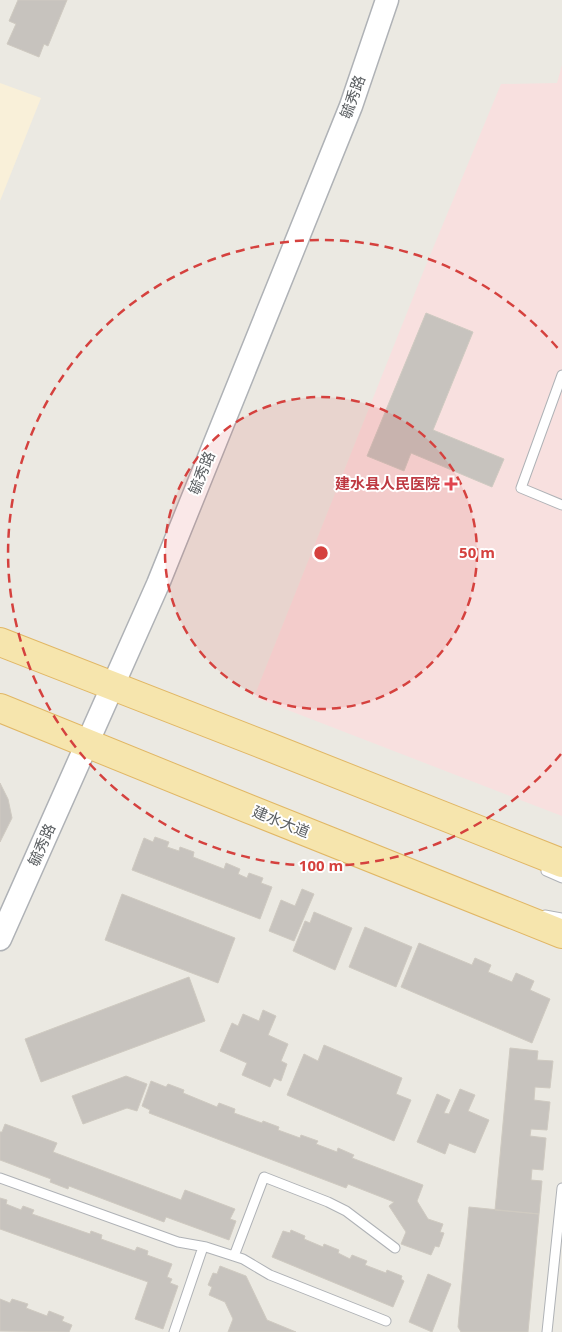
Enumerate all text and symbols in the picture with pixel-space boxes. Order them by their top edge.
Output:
street label: 毓秀路 [335,72,369,121]
street label: 毓秀路 [183,448,219,497]
place label: 建水县人民医院 [335,473,440,493]
marker: 建水县人民医院 [444,477,458,491]
text: 50 m [459,542,495,562]
centre of rings [312,544,330,562]
street label: 建水大道 [250,801,313,842]
street label: 毓秀路 [23,820,59,869]
text: 100 m [299,855,343,875]

